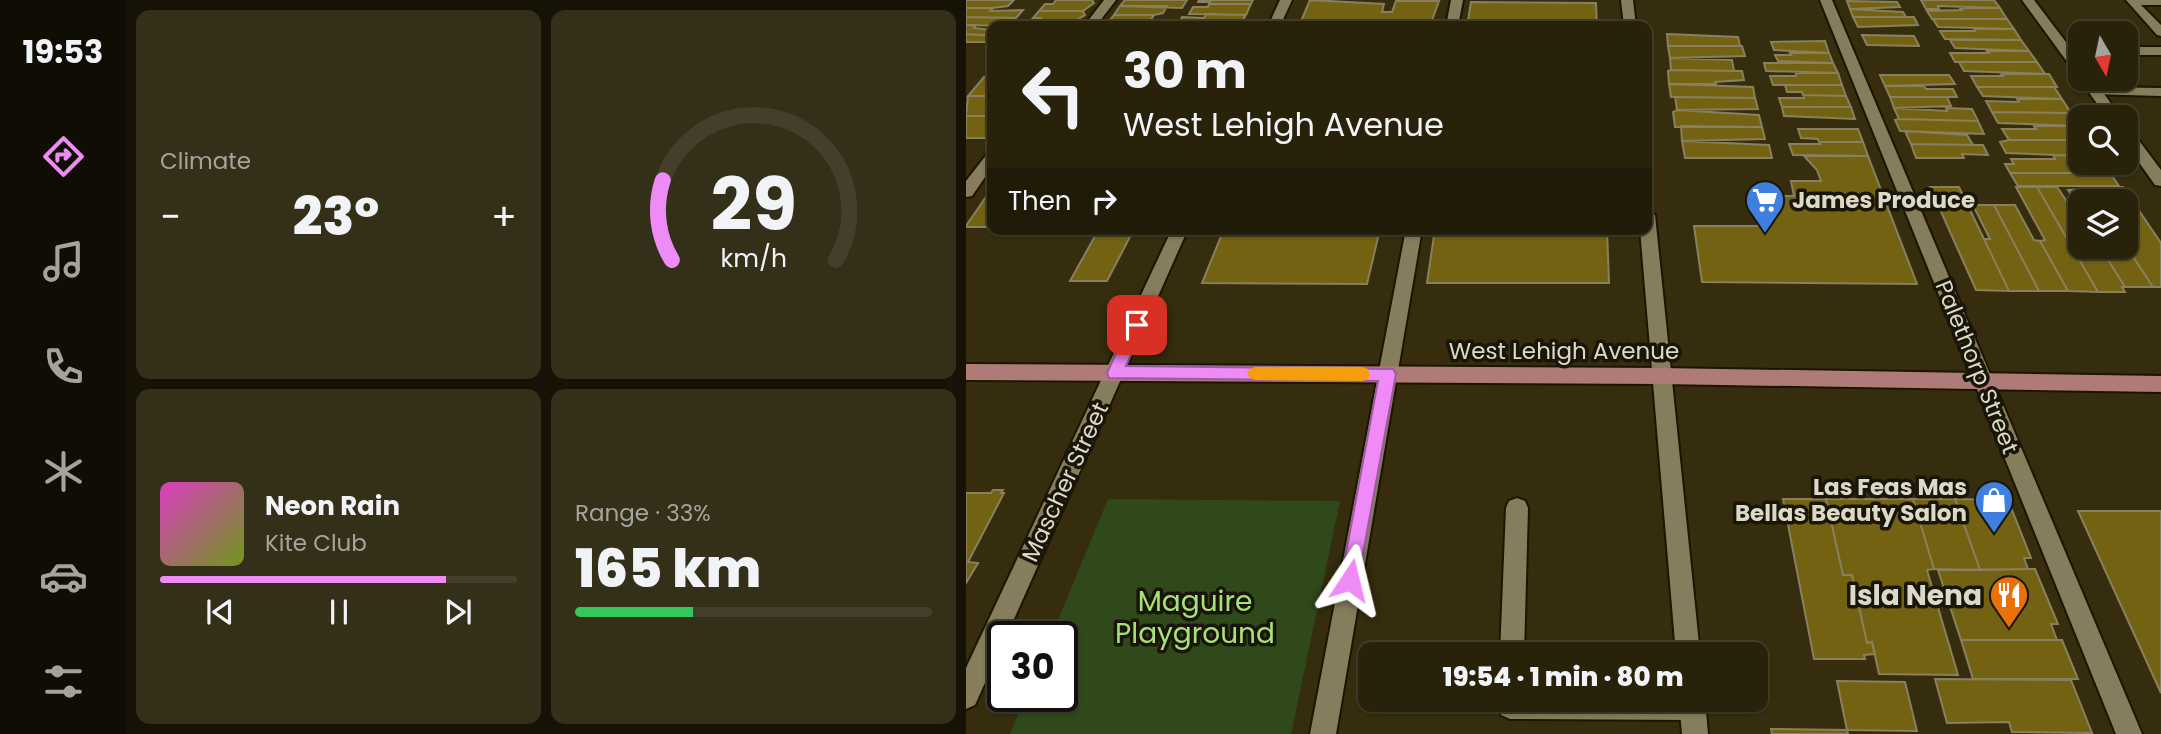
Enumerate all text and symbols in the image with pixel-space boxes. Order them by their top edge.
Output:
north arrow [2068,21,2138,91]
map controls [2068,21,2138,259]
text: 19:53 [23,29,103,74]
text: 30 m [1123,37,1247,105]
icon: left [1008,49,1099,140]
text: West Lehigh Avenue [1123,102,1444,147]
button: search [2068,105,2138,175]
icon: directions [39,132,88,181]
text: Climate [160,145,251,177]
text: 29 [710,155,797,256]
supermarket icon: James Produce [1744,179,1786,234]
text: 23° [293,180,379,253]
icon: right [1085,182,1123,220]
text: Then [1008,183,1071,219]
place label: James Produce [1792,184,1975,216]
button: layers [2068,189,2138,259]
text: − [160,190,181,243]
text: + [491,190,517,243]
icon: music [39,237,88,286]
text: km/h [720,241,787,276]
street label: Palethorp Street [1928,276,2026,458]
pin [1107,295,1167,355]
icon: arrive [1118,306,1156,344]
street label: West Lehigh Avenue [1449,335,1679,367]
icon: phone [39,342,88,391]
street label: Mascher Street [1014,397,1116,567]
icon: climate [39,447,88,496]
place label: Las Feas Mas Bellas Beauty Salon [1735,471,1967,529]
shop icon: Las Feas Mas Bellas Beauty Salon [1973,479,2015,534]
text: Neon Rain [265,488,400,524]
text: Range · 33% [575,497,711,529]
text: Kite Club [265,527,367,559]
text: 165 km [575,532,761,605]
position arrow [1313,543,1387,617]
icon: car [39,552,88,601]
restaurant icon: Isla Nena [1988,574,2030,629]
place label: Isla Nena [1849,576,1982,615]
park label: Maguire Playground [1115,582,1275,653]
icon: previous [201,593,239,631]
icon: pause [320,593,358,631]
icon: next [439,593,477,631]
speed limit sign: 30 [987,621,1078,712]
icon: filters [39,657,88,706]
text: 19:54 · 1 min · 80 m [1443,659,1683,695]

